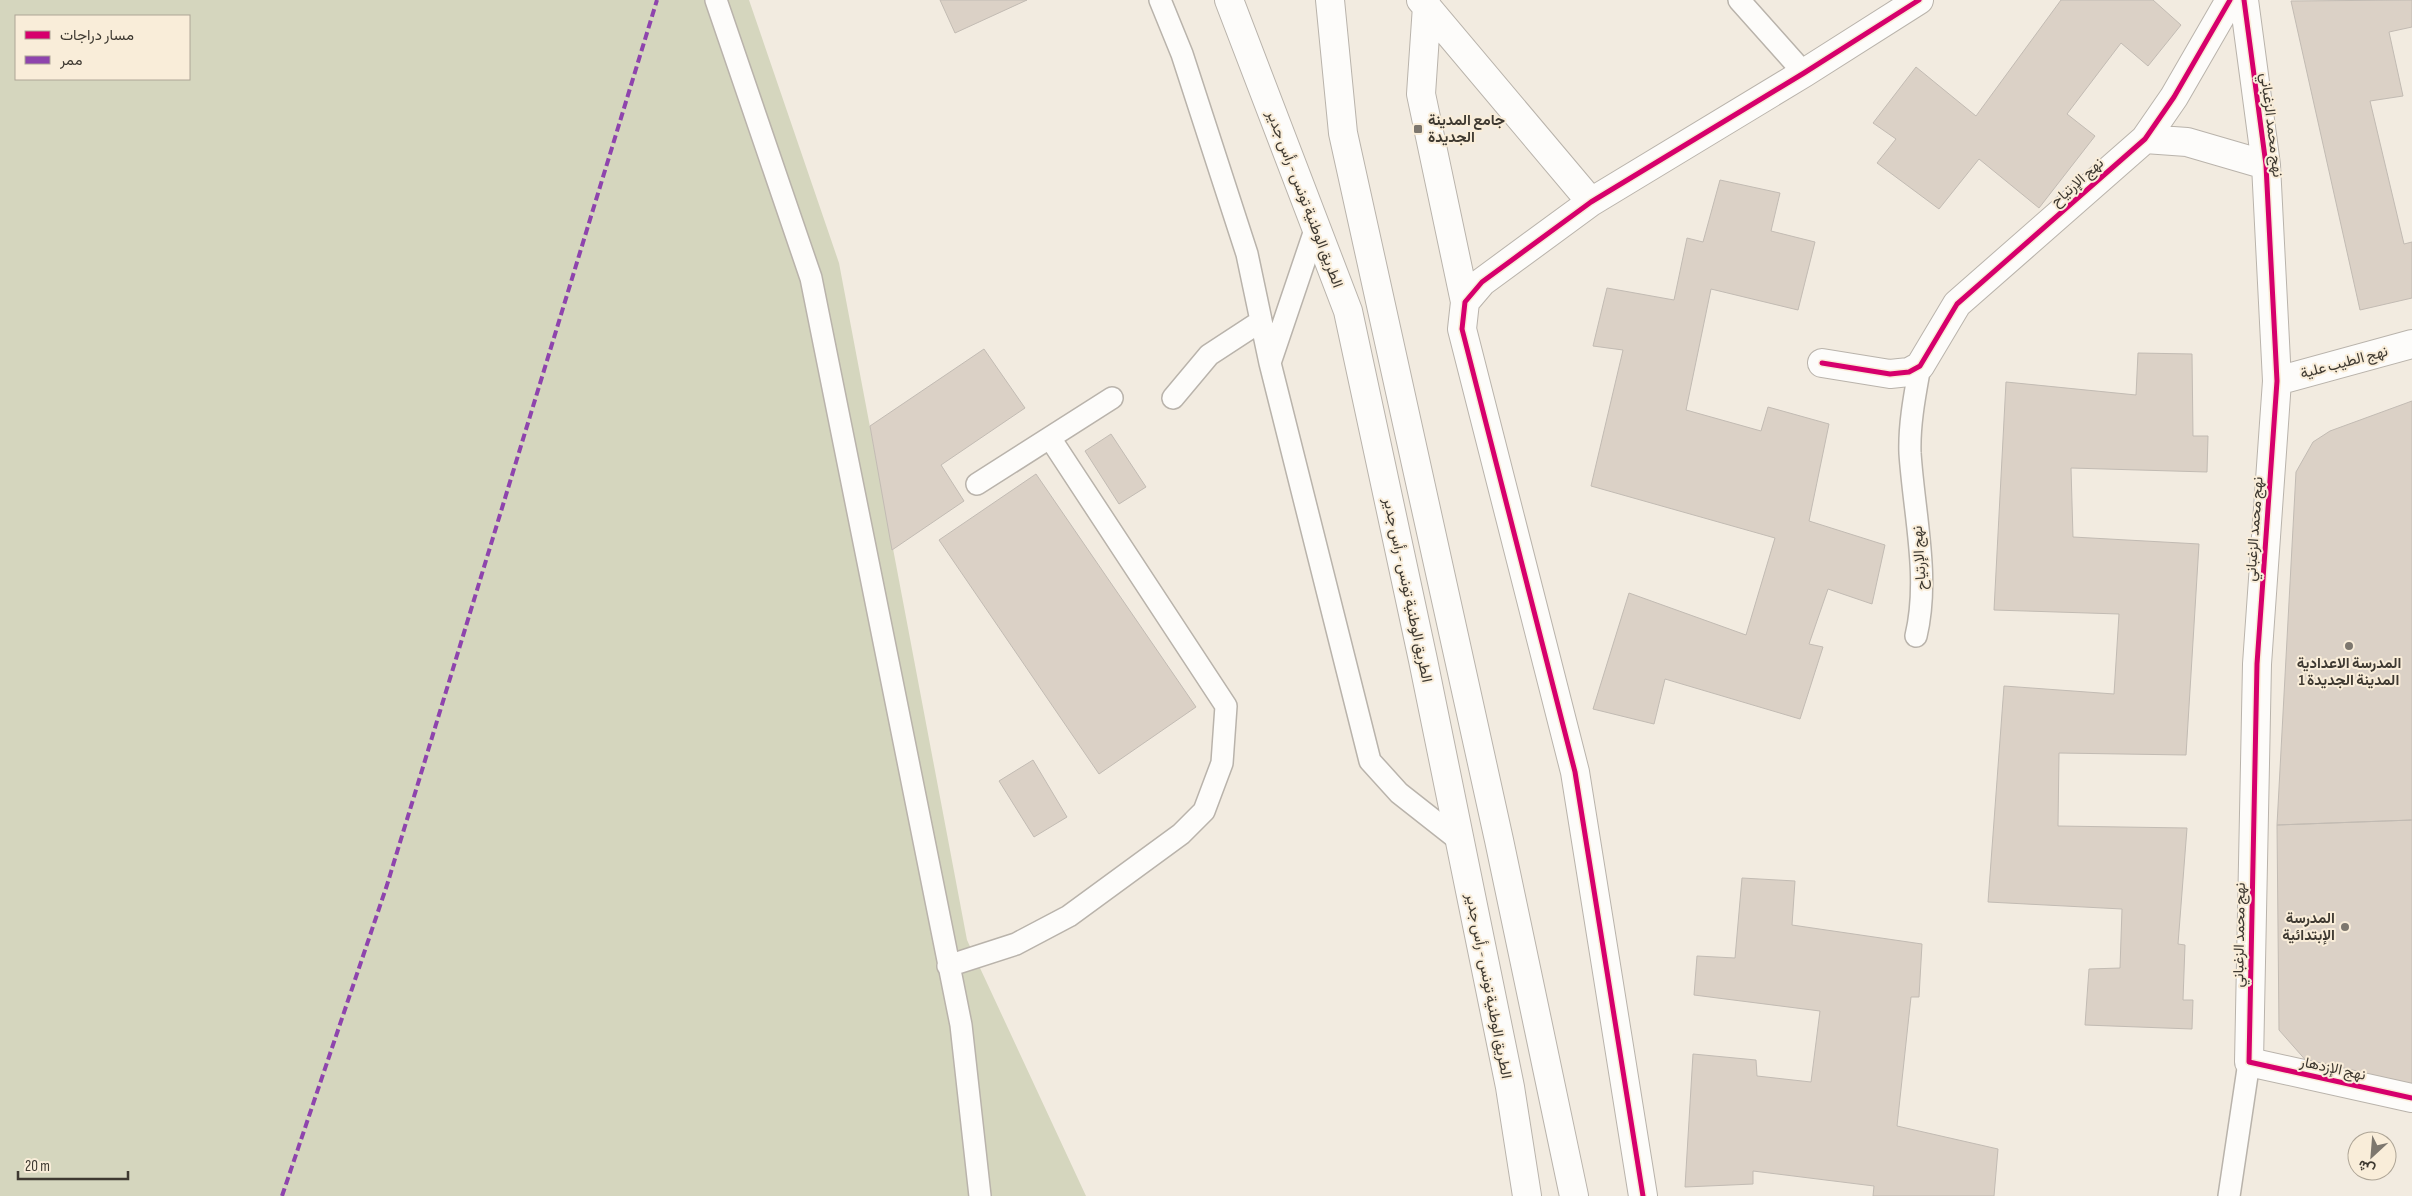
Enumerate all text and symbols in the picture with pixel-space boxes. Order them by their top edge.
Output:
legend [15,15,190,80]
text: مسار دراجات [60,26,134,45]
text: ممر [59,51,82,70]
street label: نهج محمد الزغباني [2253,72,2287,179]
street label: الطريق الوطنية تونس - رأس جدير [1262,107,1347,291]
place label: جامع المدينة الجديدة [1428,111,1505,147]
marker: جامع المدينة الجديدة [1412,123,1424,135]
street label: نهج الإرتياح [2047,154,2108,212]
street label: نهج الطيب علية [2298,342,2390,384]
street label: نهج محمد الزغباني [2241,476,2271,582]
street label: الطريق الوطنية تونس - رأس جدير [1378,495,1436,684]
street label: نهج الإرتياح [1908,525,1932,591]
marker: المدرسة الاعدادية المدينة الجديدة 1 [2343,640,2355,652]
place label: المدرسة الاعدادية المدينة الجديدة 1 [2297,654,2401,690]
street label: نهج محمد الزغباني [2229,882,2253,988]
street label: الطريق الوطنية تونس - رأس جدير [1461,891,1516,1080]
place label: المدرسة الإبتدائية [2282,909,2335,945]
marker: المدرسة الإبتدائية [2339,921,2351,933]
street label: نهج الإزدهار [2297,1052,2368,1086]
north arrow [2347,1131,2397,1181]
scale bar [18,1148,128,1180]
text: ش [2355,1156,2378,1179]
text: 20 m [25,1157,50,1176]

